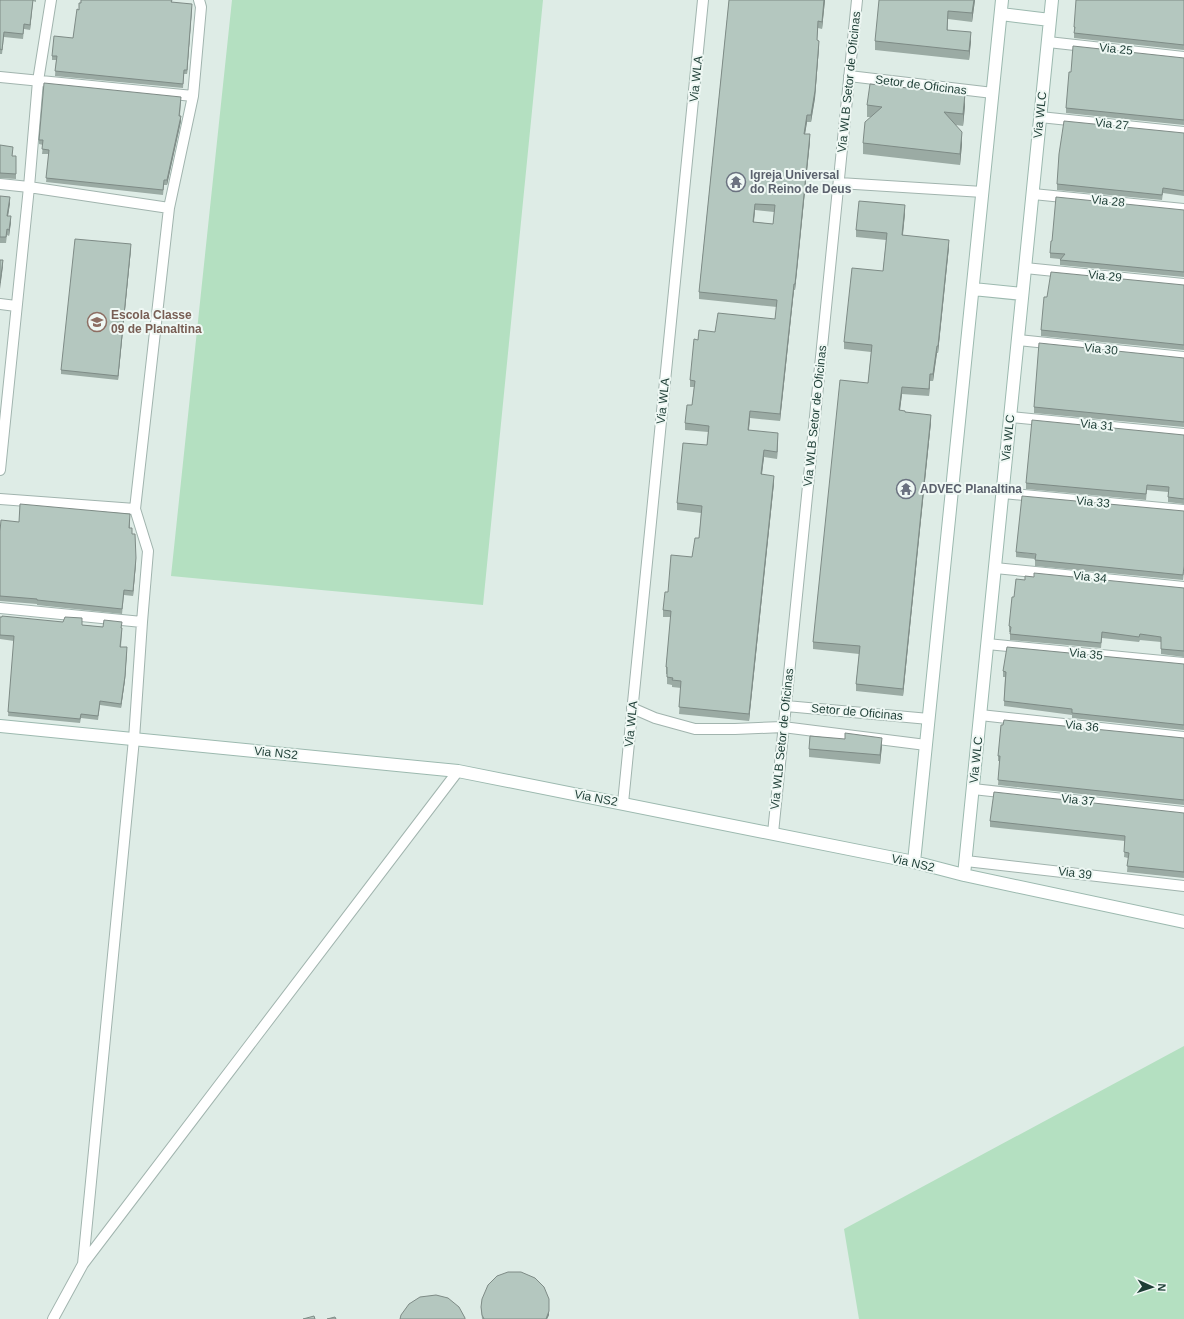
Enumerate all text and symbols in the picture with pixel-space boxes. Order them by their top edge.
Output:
street label: Via WLB Setor de Oficinas [835,11,863,153]
street label: Via 25 [1098,40,1134,58]
street label: Via WLA [687,55,705,103]
street label: Setor de Oficinas [874,72,968,98]
street label: Via WLC [1031,91,1049,139]
street label: Via 27 [1094,115,1130,133]
place label: Igreja Universal do Reino de Deus [750,168,852,196]
temple icon: Igreja Universal do Reino de Deus [725,171,747,193]
street label: Via 28 [1090,192,1126,210]
street label: Via 29 [1087,267,1123,285]
place label: Escola Classe 09 de Planaltina [111,308,202,336]
school or university icon: Escola Classe 09 de Planaltina [86,311,108,333]
street label: Via 30 [1083,340,1119,358]
street label: Via WLB Setor de Oficinas [801,345,829,487]
street label: Via WLA [654,377,672,425]
street label: Via WLC [999,414,1017,462]
street label: Via 31 [1079,416,1115,434]
temple icon: ADVEC Planaltina [895,478,917,500]
place label: ADVEC Planaltina [920,482,1022,496]
street label: Via 33 [1075,493,1111,511]
street label: Via 34 [1072,568,1108,586]
street label: Via 35 [1068,645,1104,663]
street label: Via WLB Setor de Oficinas [768,668,796,810]
street label: Via WLA [622,700,640,748]
street label: Setor de Oficinas [811,701,903,723]
street label: Via 36 [1064,717,1100,735]
street label: Via WLC [967,736,985,784]
street label: Via NS2 [253,744,299,762]
street label: Via NS2 [573,787,619,809]
street label: Via 37 [1060,791,1096,809]
street label: Via NS2 [890,851,936,875]
street label: Via 39 [1057,864,1093,882]
north arrow [1132,1267,1172,1307]
text: N [1156,1283,1168,1292]

